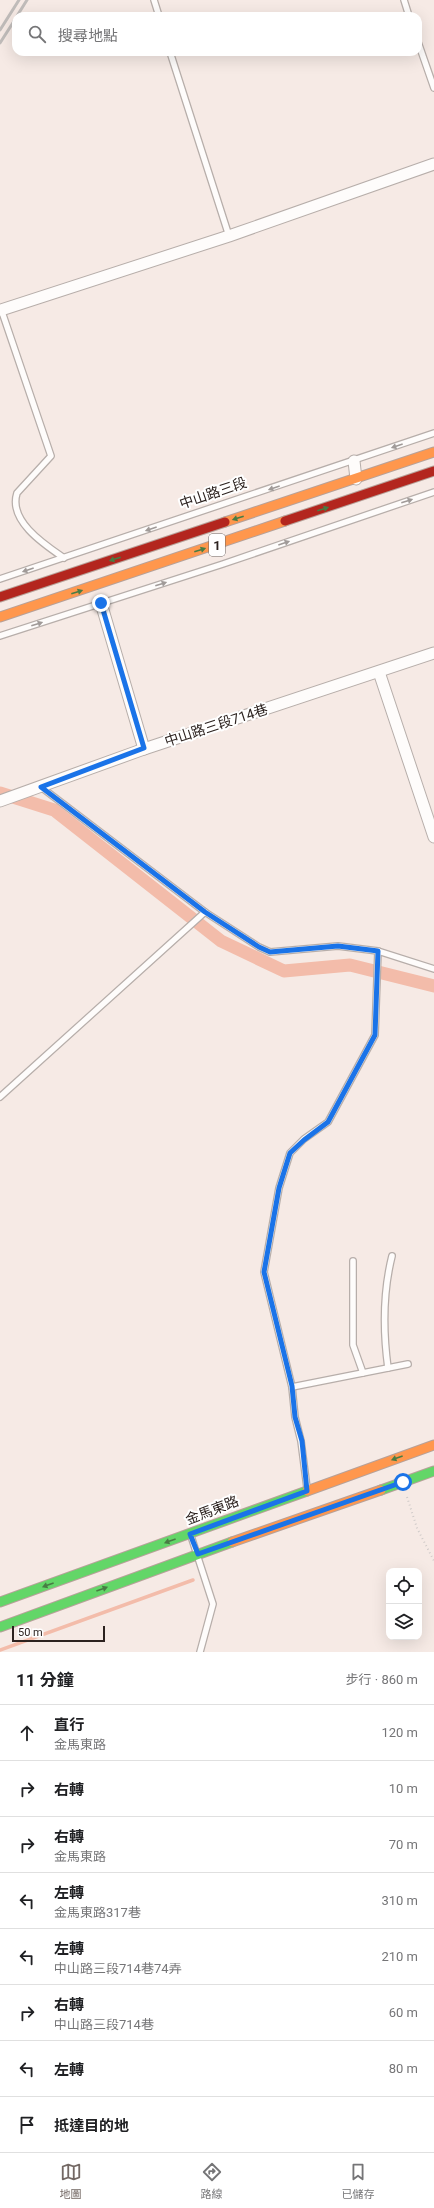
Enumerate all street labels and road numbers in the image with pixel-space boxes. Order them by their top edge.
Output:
street label: 中山路三段 [177,474,249,512]
road number: 1 [209,534,225,556]
street label: 中山路三段714巷 [162,701,270,749]
street label: 金馬東路 [183,1492,241,1528]

